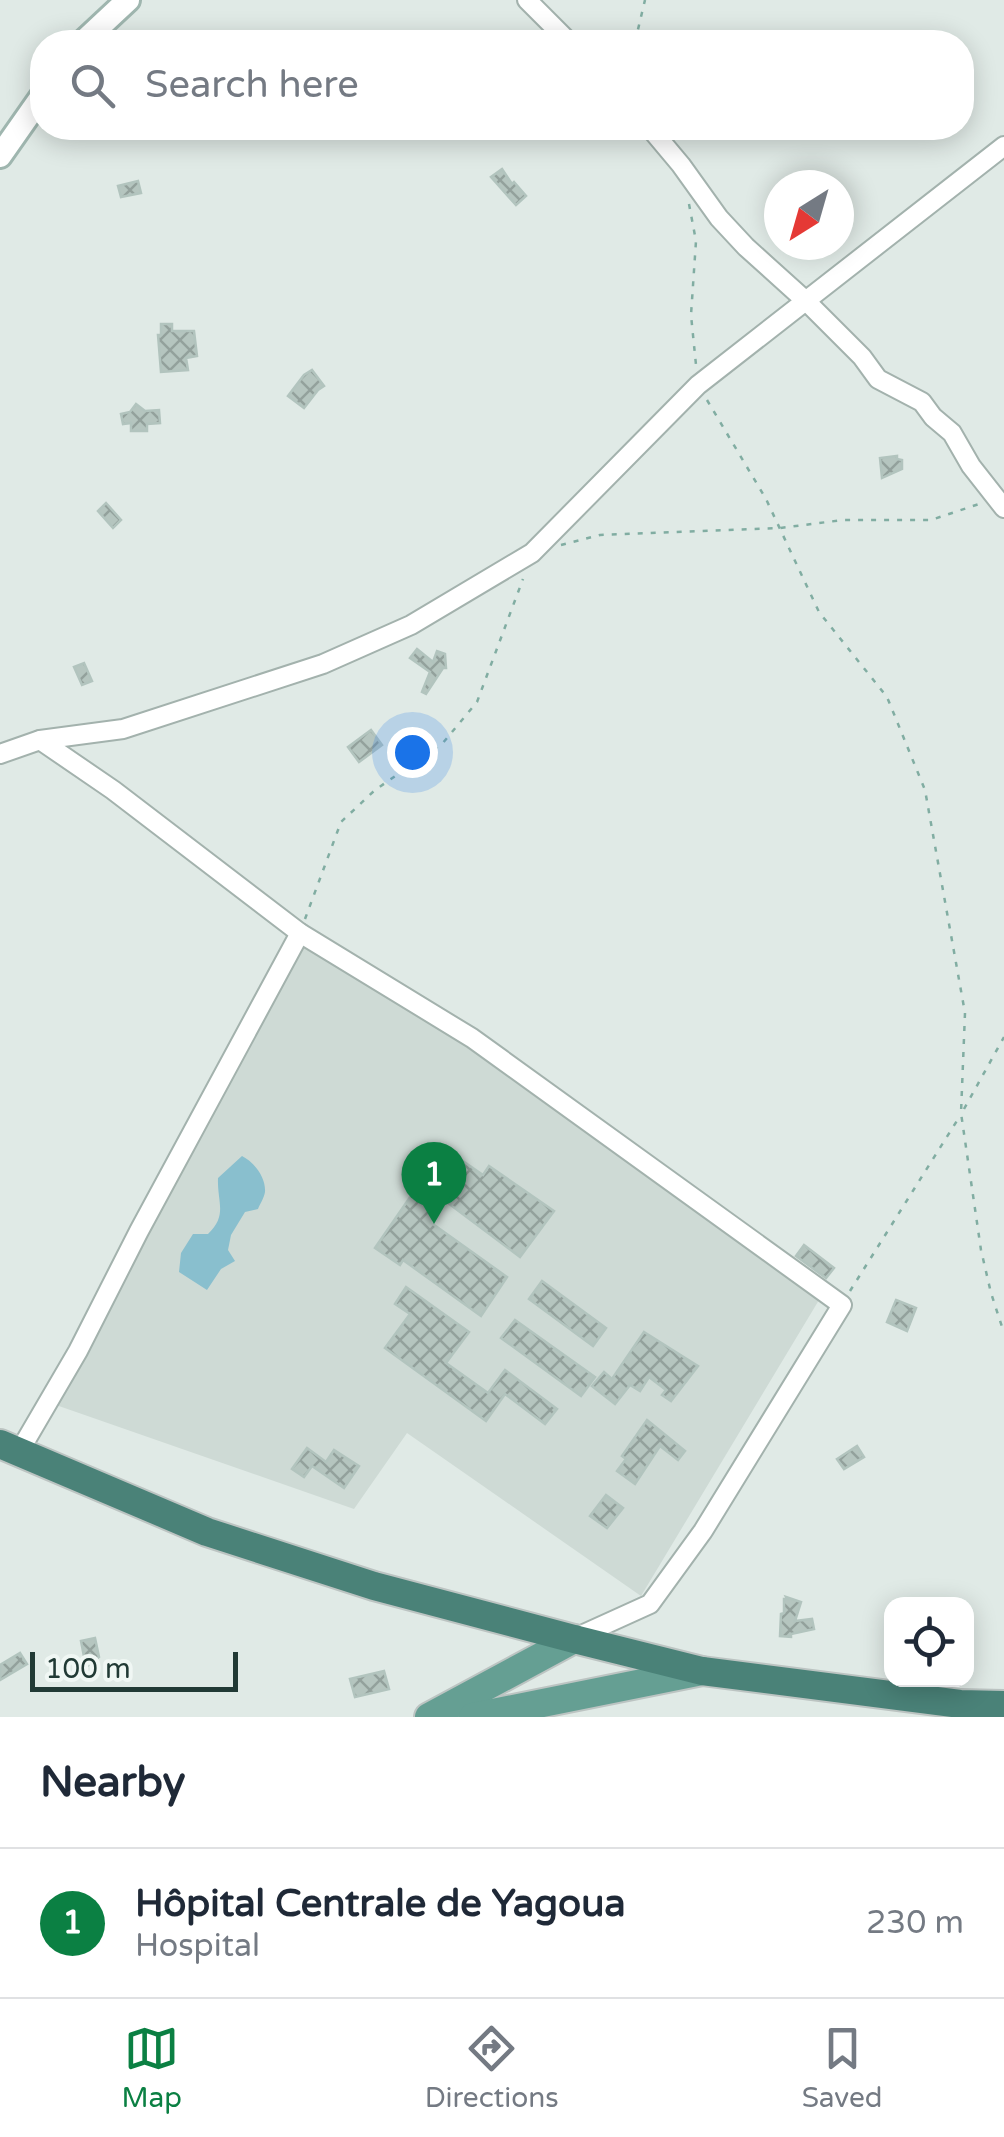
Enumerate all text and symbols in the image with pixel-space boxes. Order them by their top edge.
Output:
search box [30,30,974,140]
icon: search [65,58,120,113]
text: Search here [145,62,359,108]
north arrow [764,170,854,260]
your location [387,727,438,778]
pin: 1 [402,1142,466,1224]
map controls [884,1597,974,1687]
button: locate [884,1597,974,1687]
scale bar [30,1647,238,1692]
text: 100 m [45,1652,131,1686]
text: Nearby [40,1757,185,1808]
text: Hôpital Centrale de Yagoua [135,1881,626,1927]
text: 1 [62,1904,83,1942]
text: 230 m [866,1904,964,1942]
text: Hospital [135,1927,260,1965]
tab: Map [121,2021,182,2115]
tab: Directions [425,2021,559,2115]
tab: Saved [802,2021,883,2115]

